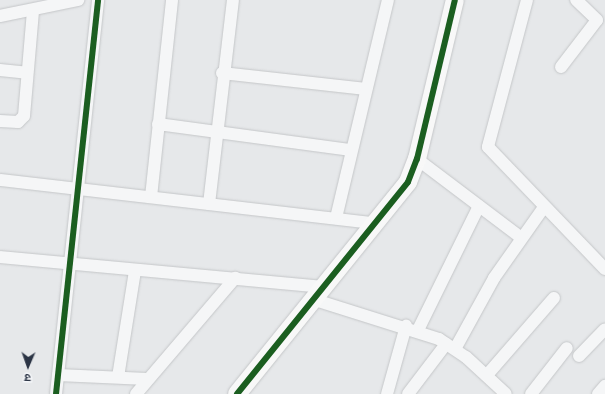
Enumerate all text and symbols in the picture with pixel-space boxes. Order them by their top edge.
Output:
north arrow [8,346,48,386]
text: उ [24,371,31,385]

